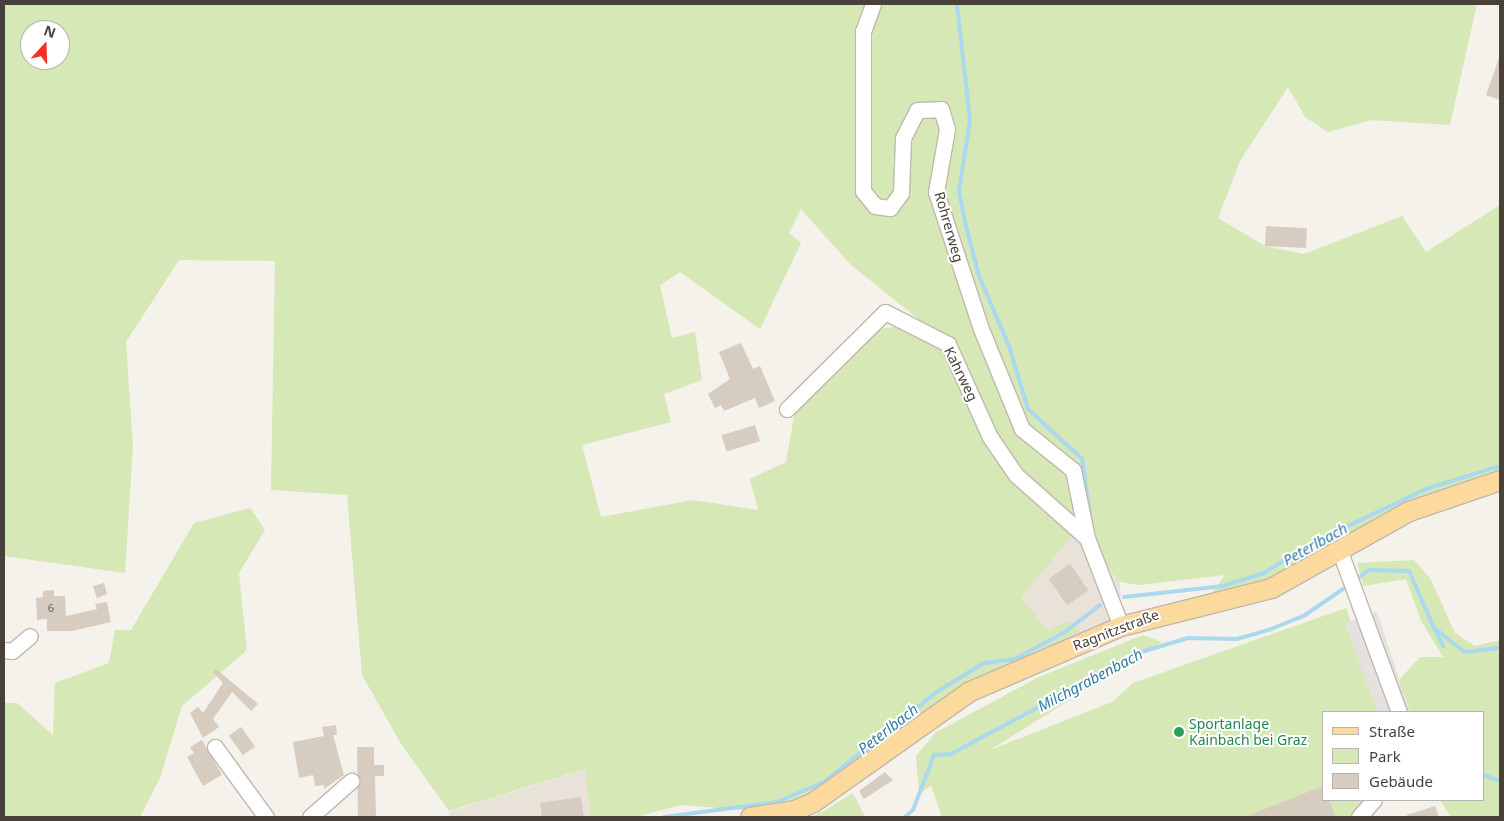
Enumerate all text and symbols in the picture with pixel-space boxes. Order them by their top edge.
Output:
north arrow [20,20,70,70]
text: N [41,20,59,42]
street label: Rohrerweg [931,190,967,264]
street label: Kahrweg [941,344,981,404]
water label: Peterlbach [1280,519,1350,569]
house number: 6 [48,601,54,615]
street label: Ragnitzstraße [1071,606,1161,654]
water label: Milchgrabenbach [1034,645,1146,715]
water label: Peterlbach [854,700,922,758]
legend [1322,711,1484,801]
place label: Sportanlage Kainbach bei Graz [1189,716,1307,749]
text: Straße [1369,721,1415,741]
marker: Sportanlage Kainbach bei Graz [1173,726,1185,738]
text: Park [1369,746,1401,766]
text: Gebäude [1369,771,1433,791]

